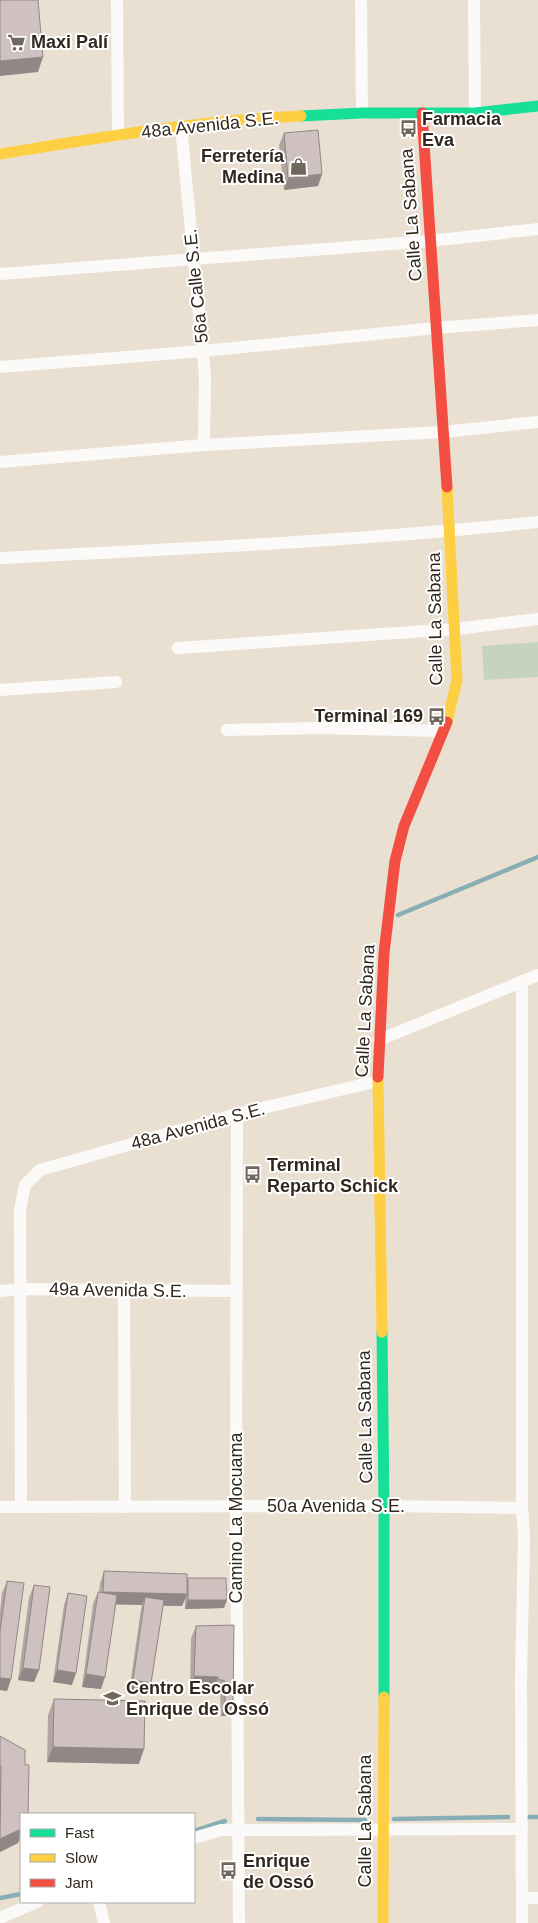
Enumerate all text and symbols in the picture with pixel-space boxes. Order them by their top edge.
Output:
supermarket icon: Maxi Palí [7,32,27,52]
place label: Maxi Palí [31,32,109,52]
street label: 48a Avenida S.E. [140,108,280,142]
place label: Farmacia Eva [422,109,502,150]
bus stop icon: Farmacia Eva [398,119,418,139]
place label: Ferretería Medina [201,146,285,187]
street label: Calle La Sabana [396,147,426,282]
shop icon: Ferretería Medina [288,156,308,176]
street label: 56a Calle S.E. [180,228,212,344]
street label: Calle La Sabana [424,551,446,686]
place label: Terminal 169 [314,706,423,726]
bus stop icon: Terminal 169 [427,706,447,726]
street label: Calle La Sabana [352,943,379,1078]
street label: 48a Avenida S.E. [129,1099,267,1153]
place label: Terminal Reparto Schick [267,1155,399,1196]
bus stop icon: Terminal Reparto Schick [243,1165,263,1185]
street label: 49a Avenida S.E. [49,1279,187,1301]
street label: Calle La Sabana [354,1349,376,1484]
street label: Camino La Mocuama [226,1431,246,1604]
street label: 50a Avenida S.E. [267,1496,405,1516]
place label: Centro Escolar Enrique de Ossó [126,1678,269,1719]
school or university icon: Centro Escolar Enrique de Ossó [102,1688,122,1708]
street label: Calle La Sabana [355,1753,375,1888]
legend [20,1813,195,1903]
text: Fast [65,1824,95,1841]
text: Slow [65,1849,98,1866]
place label: Enrique de Ossó [243,1851,314,1892]
bus stop icon: Enrique de Ossó [219,1861,239,1881]
text: Jam [65,1874,93,1891]

